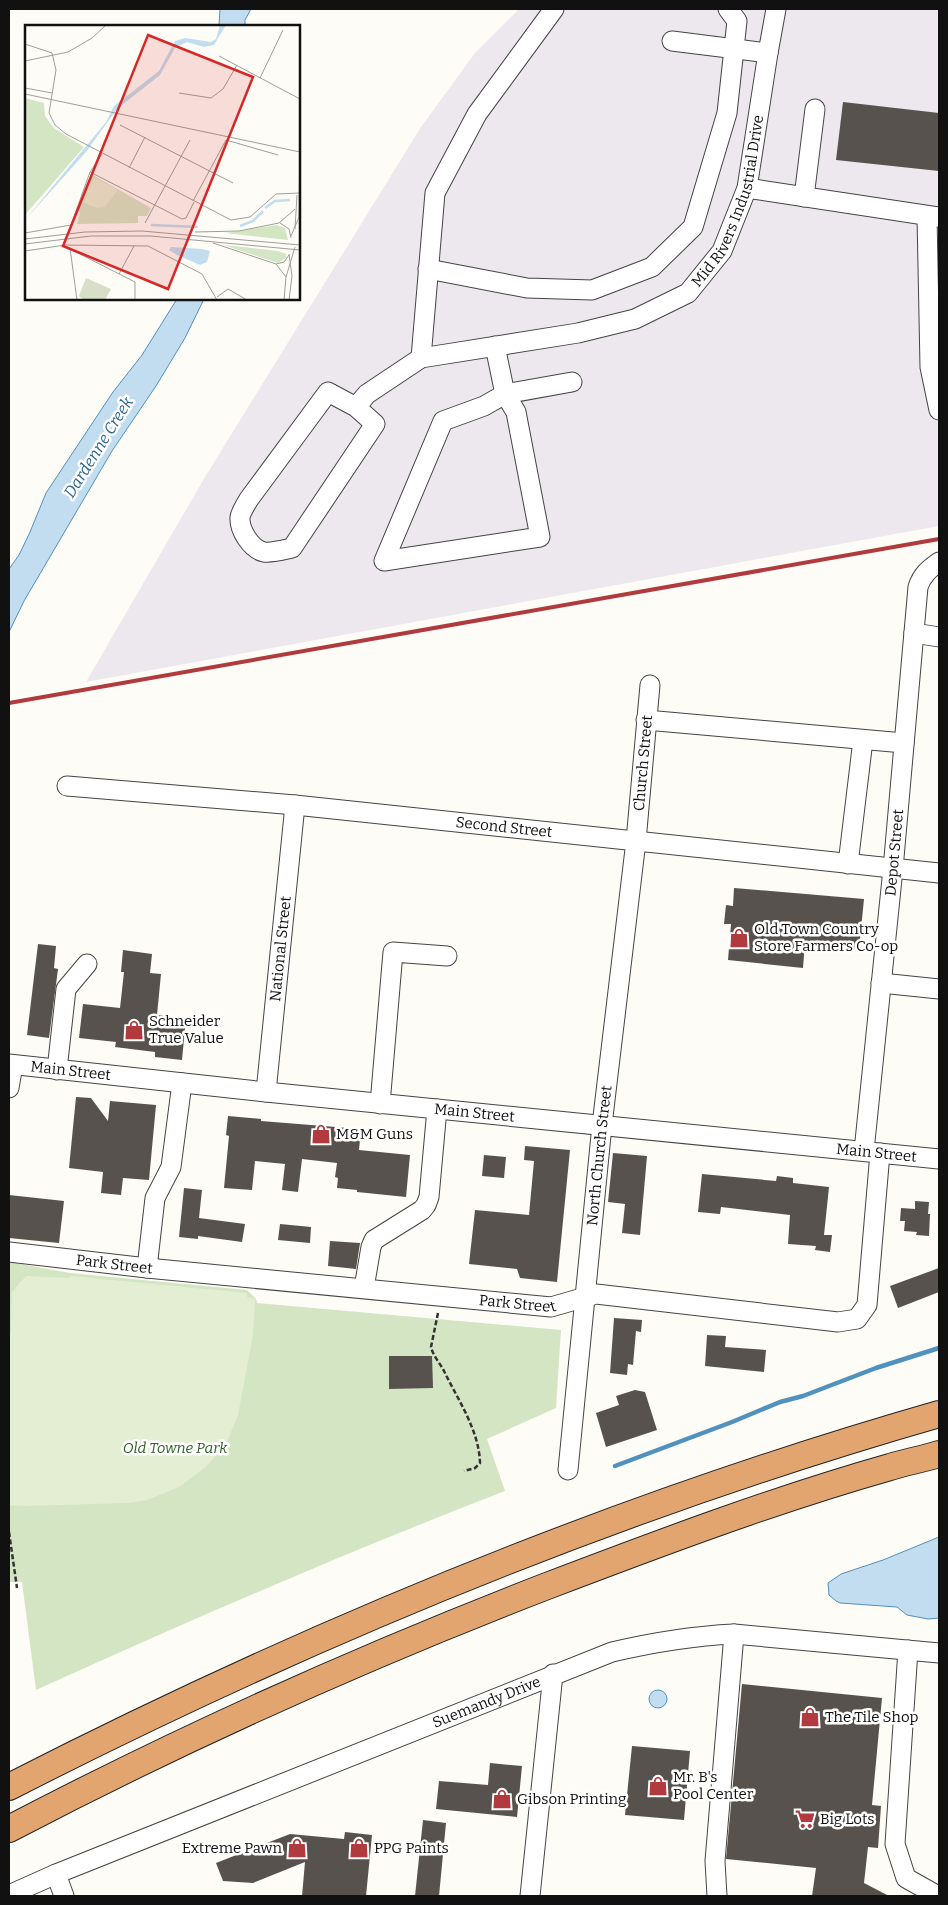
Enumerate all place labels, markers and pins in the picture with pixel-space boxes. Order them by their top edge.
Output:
place label: Old Town Country Store Farmers Co-op [754,920,898,955]
shop icon: Old Town Country Store Farmers Co-op [728,927,750,949]
place label: Schneider True Value [149,1012,224,1047]
shop icon: Schneider True Value [123,1019,145,1041]
shop icon: M&M Guns [310,1123,332,1145]
place label: M&M Guns [336,1125,413,1143]
shop icon: The Tile Shop [799,1706,821,1728]
place label: The Tile Shop [825,1708,919,1726]
place label: Mr. B's Pool Center [673,1768,754,1803]
shop icon: Mr. B's Pool Center [647,1775,669,1797]
shop icon: Gibson Printing [491,1788,513,1810]
place label: Gibson Printing [517,1790,626,1808]
supermarket icon: Big Lots [794,1808,816,1830]
place label: Big Lots [820,1810,874,1828]
shop icon: Extreme Pawn [286,1837,308,1859]
shop icon: PPG Paints [348,1837,370,1859]
place label: Extreme Pawn [182,1839,282,1857]
place label: PPG Paints [374,1839,449,1857]

